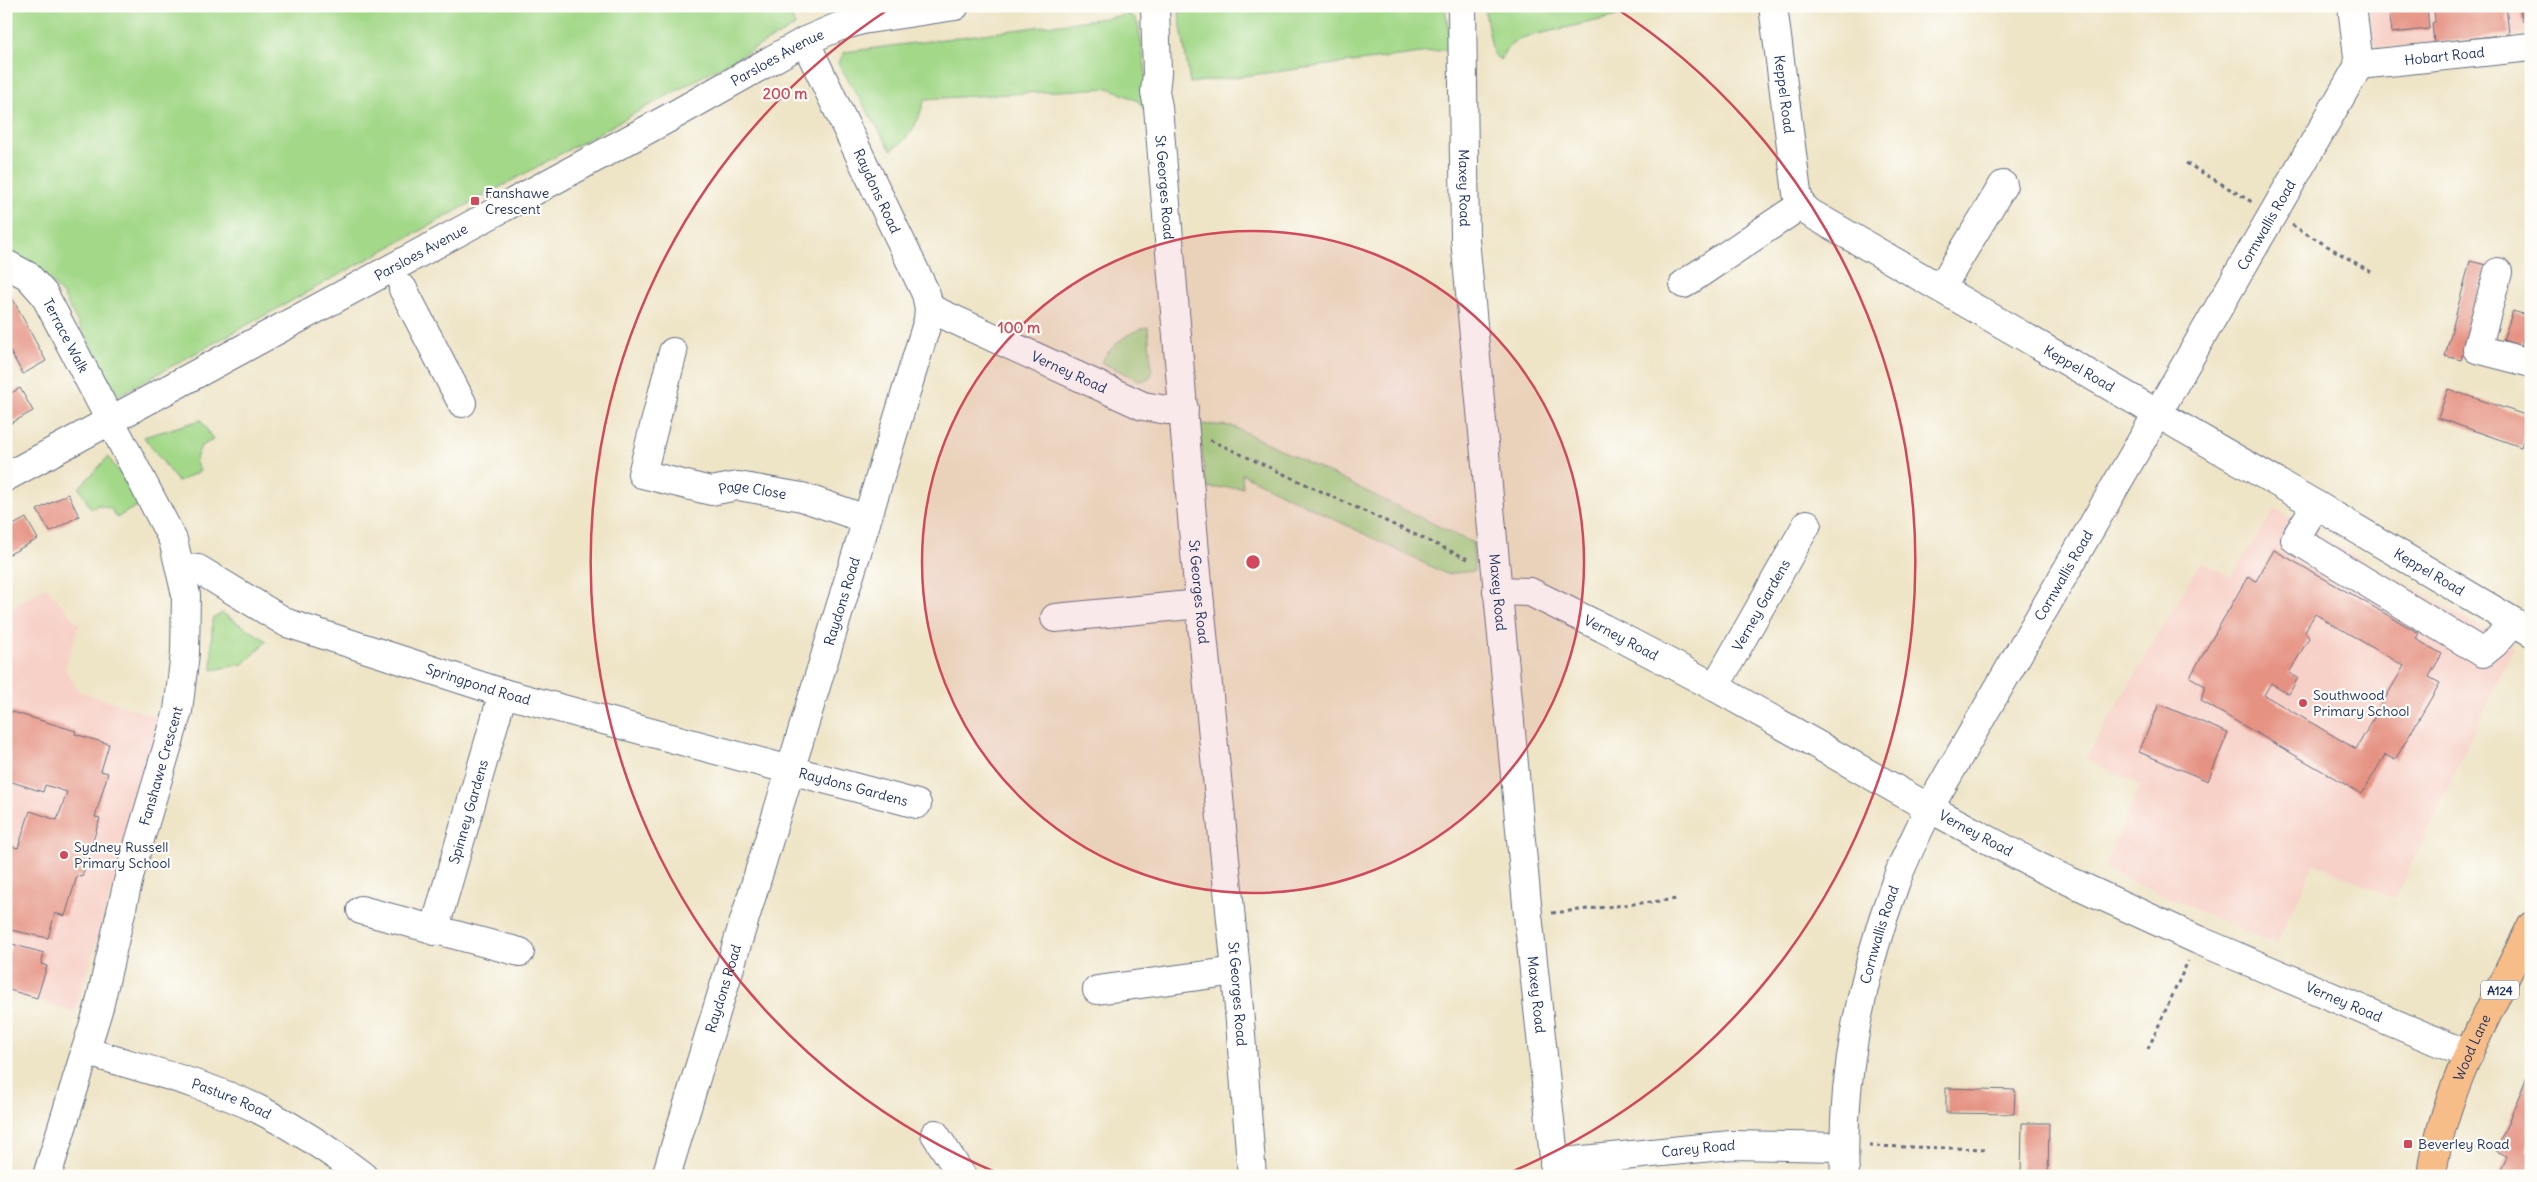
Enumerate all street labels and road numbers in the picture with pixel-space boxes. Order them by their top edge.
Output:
street label: Parsloes Avenue [727,25,826,90]
street label: Hobart Road [2404,43,2485,69]
street label: Keppel Road [1770,54,1798,134]
street label: St Georges Road [1151,134,1178,240]
street label: Raydons Road [850,146,904,236]
street label: Maxey Road [1455,149,1474,227]
street label: Cornwallis Road [2233,176,2300,274]
street label: Parsloes Avenue [371,220,471,285]
street label: Terrace Walk [39,295,93,376]
street label: Keppel Road [2041,341,2118,396]
street label: Verney Road [1028,347,1110,397]
street label: Page Close [717,476,788,503]
street label: Cornwallis Road [2030,527,2097,624]
street label: St Georges Road [1185,539,1213,645]
street label: Keppel Road [2391,544,2468,600]
street label: Maxey Road [1485,553,1510,632]
street label: Raydons Road [820,555,864,648]
street label: Verney Gardens [1728,556,1794,654]
street label: Verney Road [1581,611,1661,665]
street label: Springpond Road [423,660,533,709]
street label: Fanshawe Crescent [135,704,187,828]
street label: Spinney Gardens [445,758,492,866]
street label: Raydons Gardens [797,764,910,810]
street label: Verney Road [1936,806,2016,860]
street label: Cornwallis Road [1856,883,1903,986]
street label: St Georges Road [1224,941,1251,1047]
street label: Raydons Road [701,942,745,1035]
street label: Maxey Road [1523,955,1550,1034]
street label: Verney Road [2303,978,2385,1026]
road number: A124 [2481,980,2519,1000]
street label: Wood Lane [2449,1011,2495,1083]
street label: Pasture Road [189,1074,274,1123]
street label: Carey Road [1660,1136,1735,1161]

